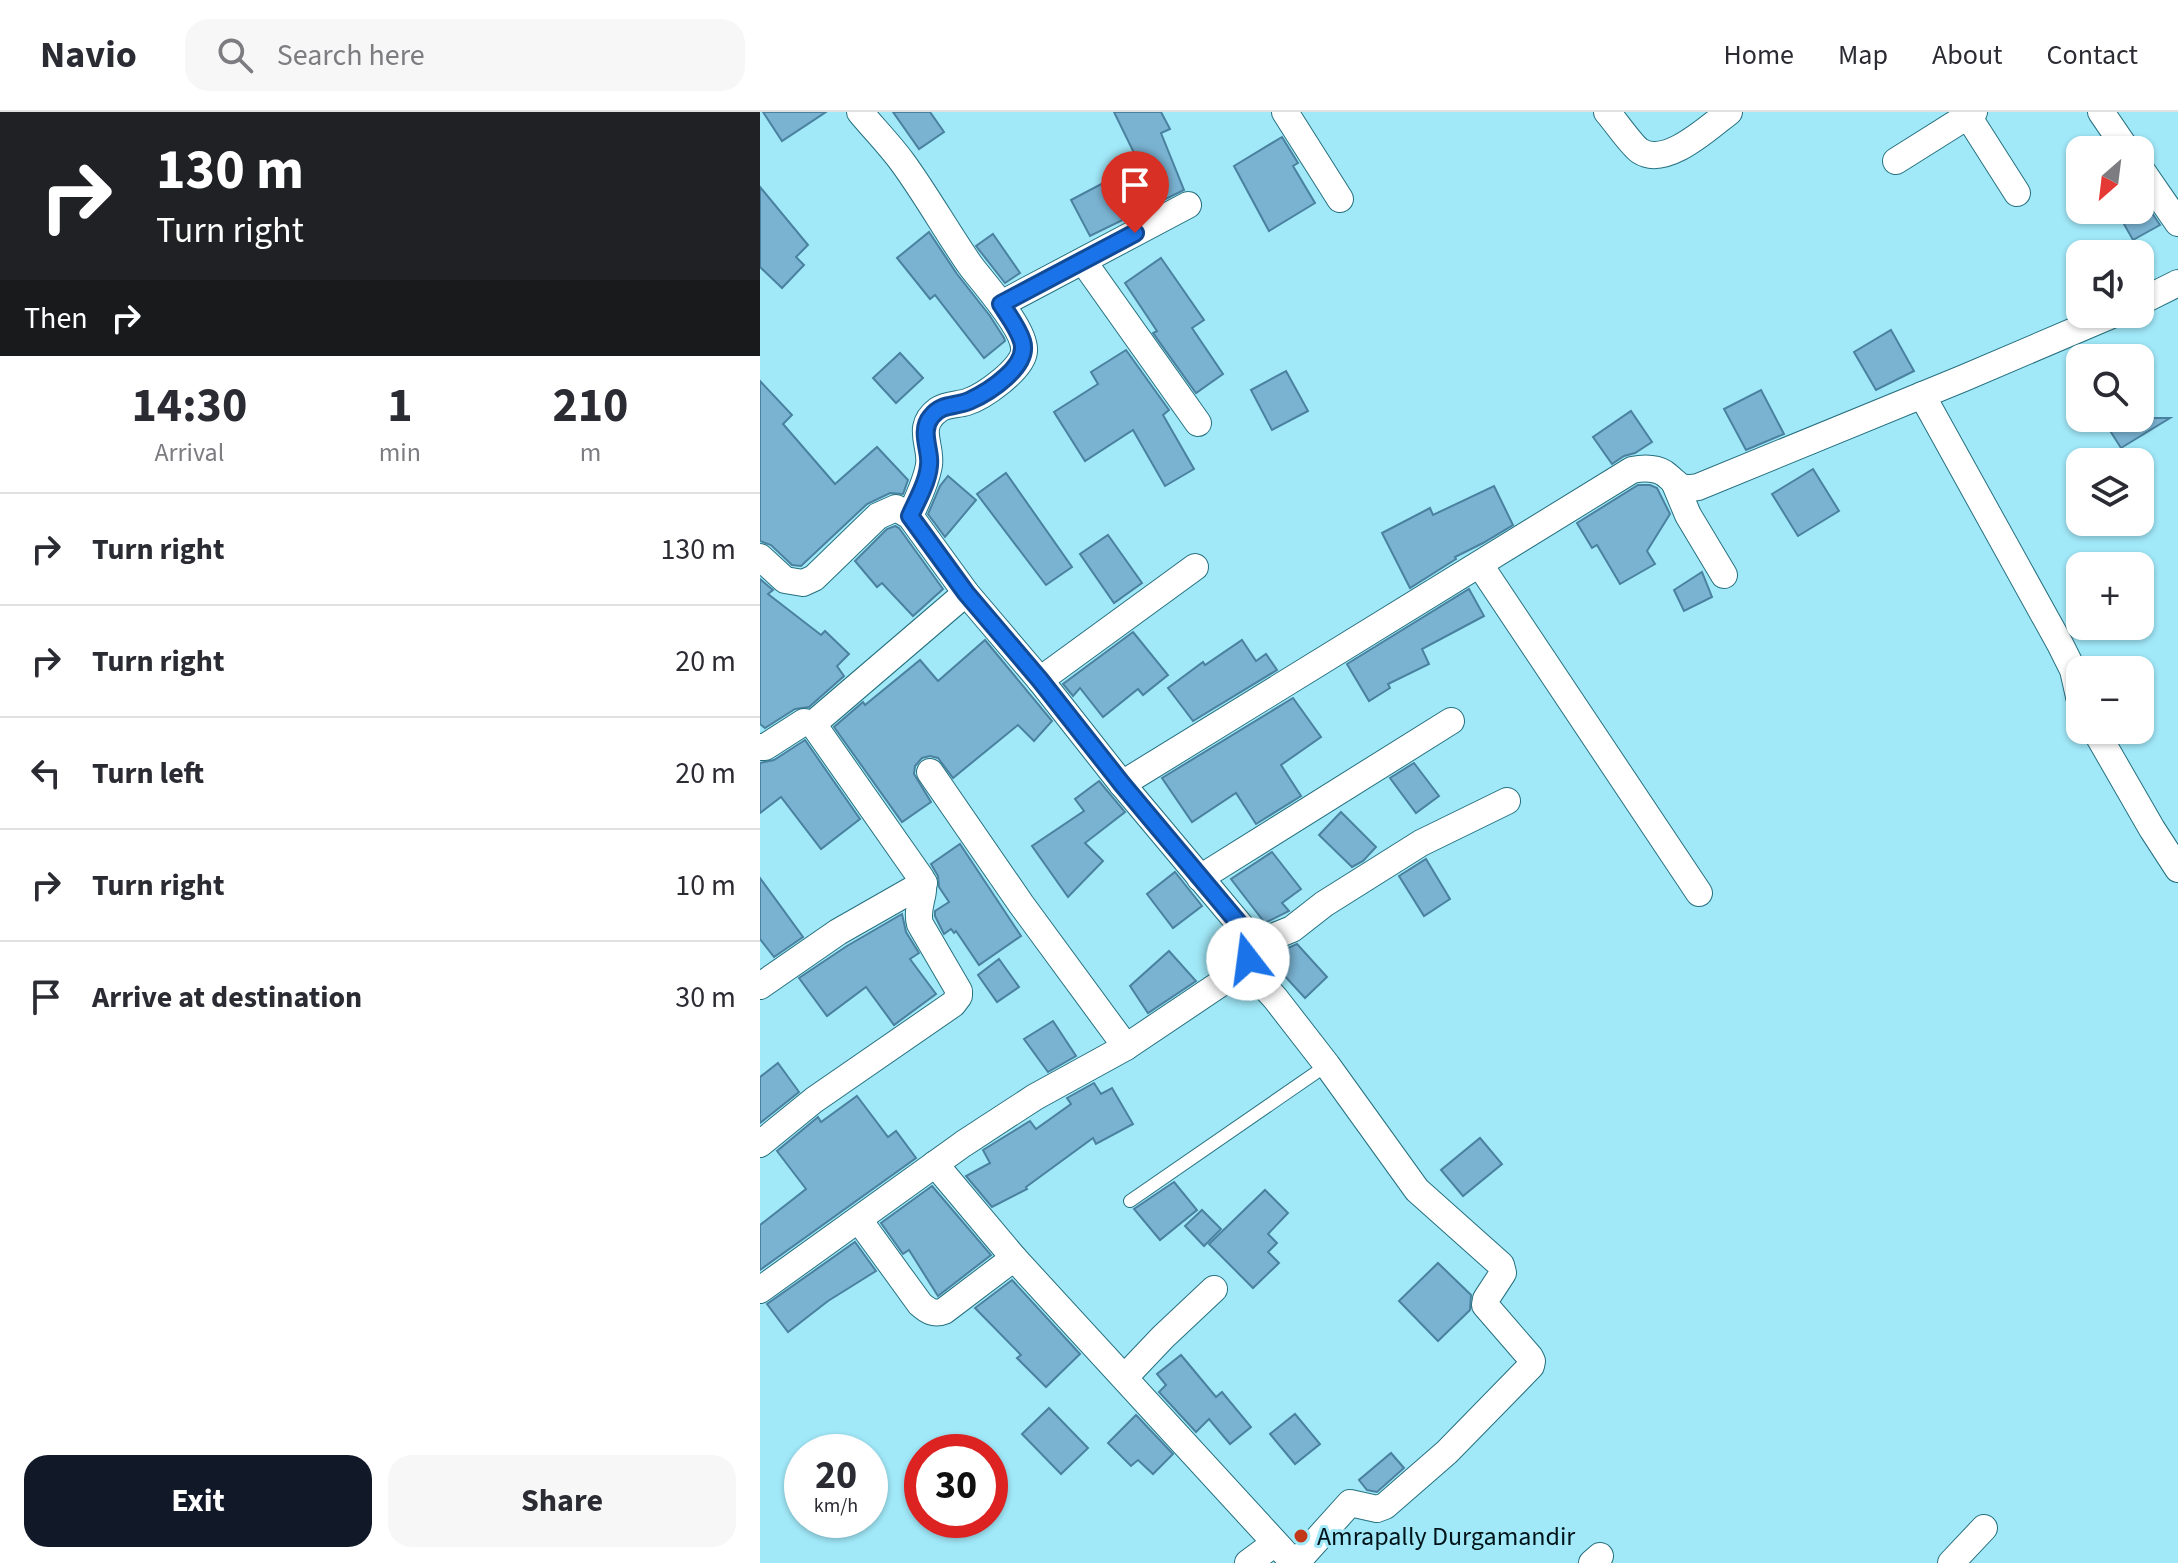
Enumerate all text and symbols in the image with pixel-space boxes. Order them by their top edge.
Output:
search box [185,19,745,91]
text: Navio [40,28,137,82]
icon: search [213,33,257,77]
text: Search here [277,34,425,77]
text: Home [1723,35,1794,75]
text: Map [1838,35,1888,75]
text: About [1932,35,2003,75]
text: Contact [2047,35,2138,75]
text: 130 m [156,131,304,210]
north arrow [2066,136,2154,224]
map controls [2066,136,2154,744]
icon: right [24,144,128,248]
pin [1101,151,1169,233]
icon: arrive [1113,163,1157,207]
text: Turn right [156,205,304,256]
button: sound [2066,240,2154,328]
icon: right [104,296,148,340]
text: Then [24,297,88,340]
button: search [2066,344,2154,432]
text: 14:30 [131,372,247,440]
text: 1 [387,372,413,440]
text: 210 [552,372,628,440]
text: Arrival [154,434,224,471]
text: min [379,434,421,471]
text: m [580,434,601,471]
button: layers [2066,448,2154,536]
icon: right [24,527,68,571]
text: Turn right [92,528,224,571]
text: 130 m [660,528,736,571]
button: + [2066,552,2154,640]
icon: right [24,639,68,683]
text: Turn right [92,640,224,683]
text: 20 m [675,640,736,683]
button: − [2066,656,2154,744]
icon: left [24,751,68,795]
text: Turn left [92,752,204,795]
text: 20 m [675,752,736,795]
icon: right [24,863,68,907]
text: Turn right [92,864,224,907]
text: 10 m [675,864,736,907]
position arrow [1206,917,1290,1001]
icon: arrive [24,975,68,1019]
text: Arrive at destination [92,976,362,1019]
text: 30 m [675,976,736,1019]
speed limit sign: 30 [904,1434,1008,1538]
text: 20 [815,1447,857,1504]
button: Exit [24,1455,372,1547]
button: Share [388,1455,736,1547]
text: km/h [814,1492,858,1520]
place label: Amrapally Durgamandir [1317,1518,1576,1555]
marker: Amrapally Durgamandir [1292,1527,1310,1545]

